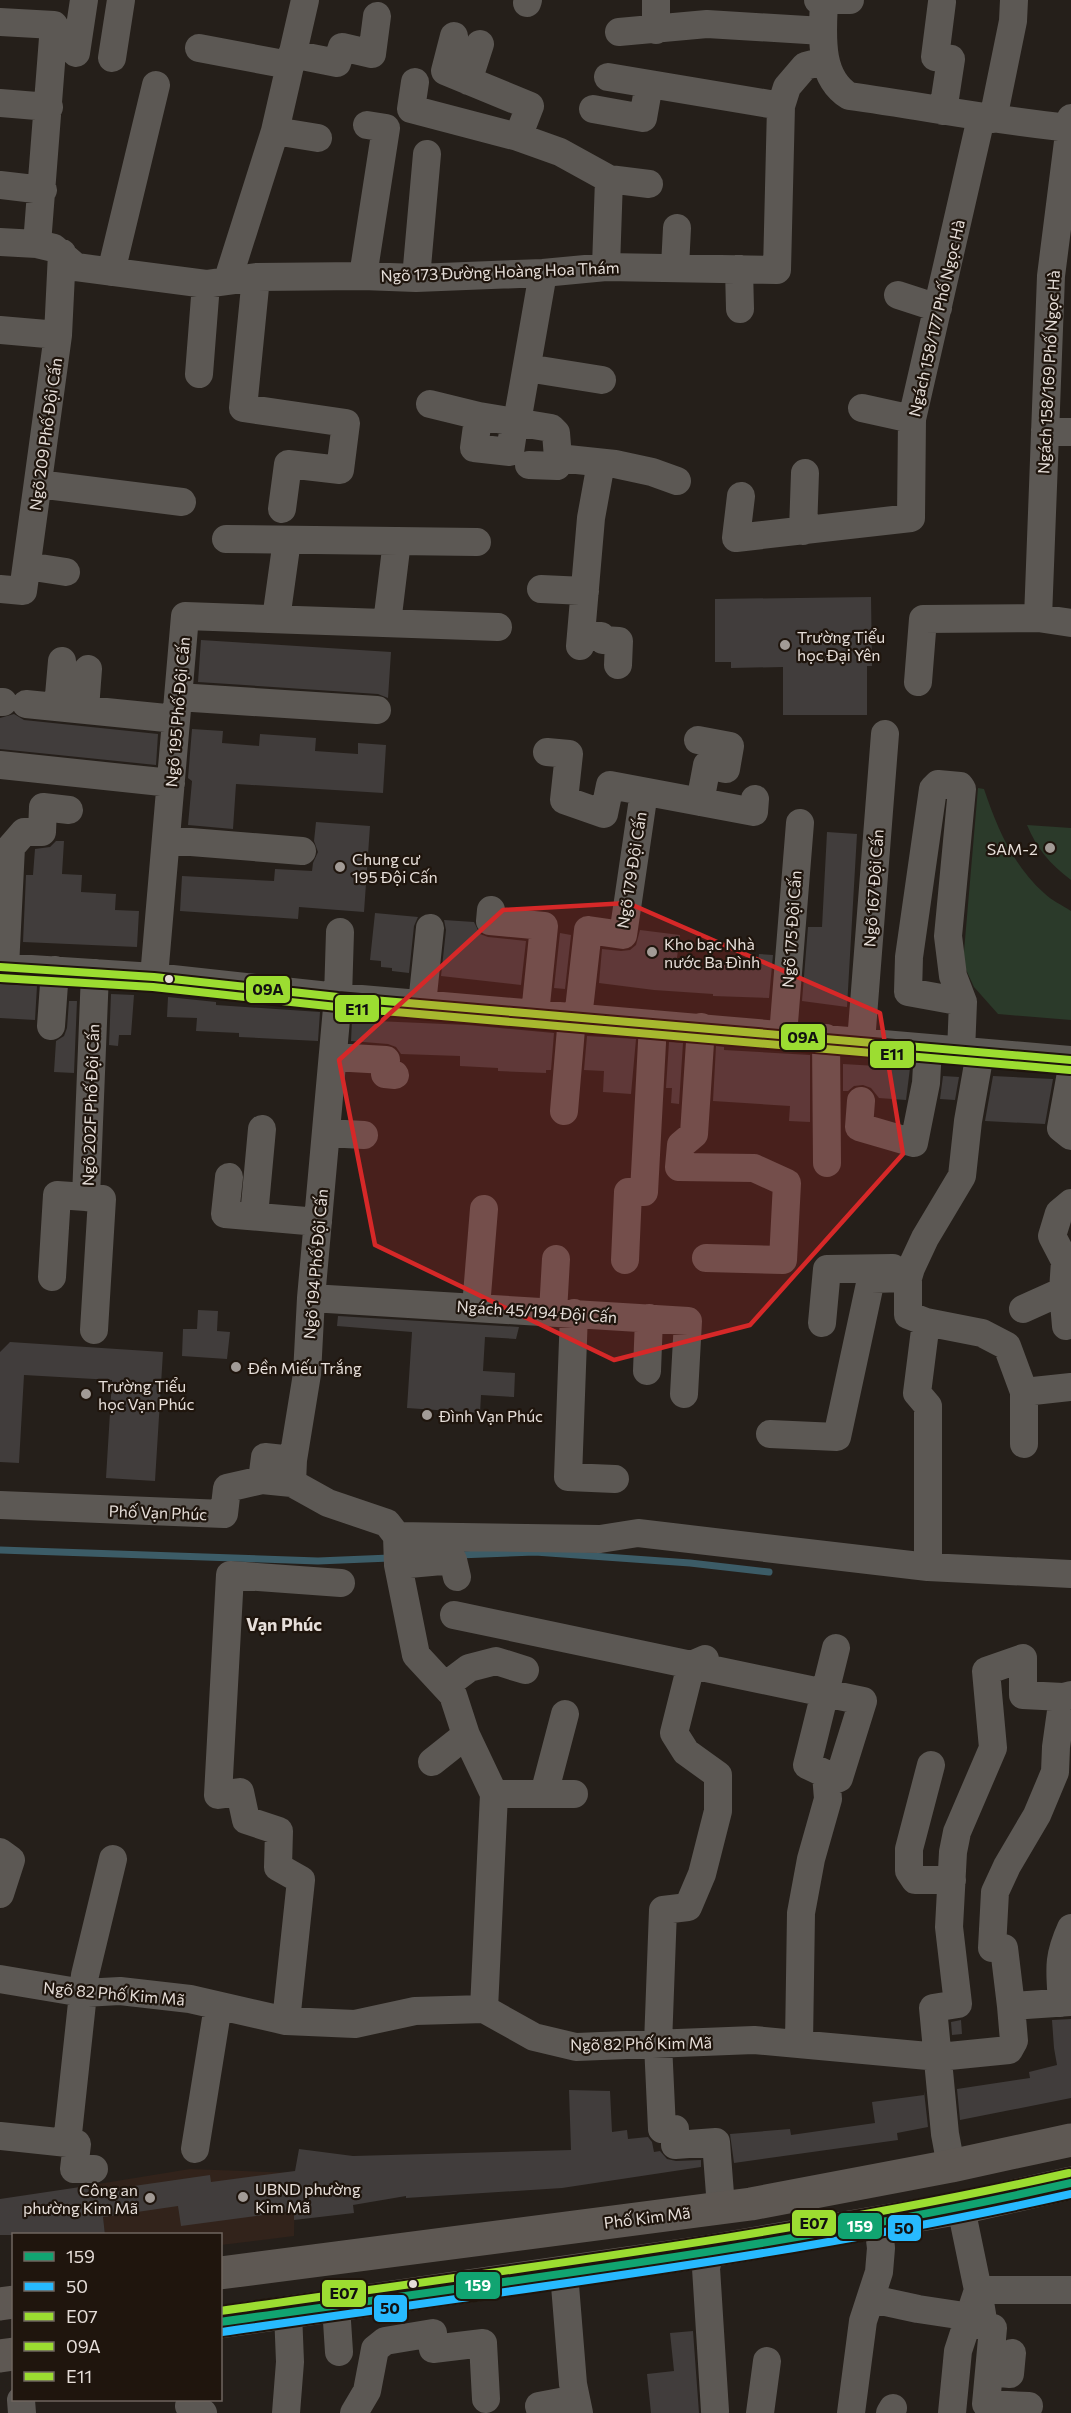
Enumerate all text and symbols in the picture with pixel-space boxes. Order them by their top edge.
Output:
street label: Ngách 158/177 Phố Ngọc Hà [904,218,968,418]
street label: Ngõ 173 Đường Hoàng Hoa Thám [380,257,620,285]
street label: Ngách 158/169 Phố Ngọc Hà [1033,270,1063,474]
street label: Ngõ 209 Phố Đội Cấn [25,356,65,512]
place label: Trường Tiểu học Đại Yên [797,627,885,664]
street label: Ngõ 195 Phố Đội Cấn [161,636,193,788]
marker: Trường Tiểu học Đại Yên [778,638,792,652]
street label: Ngõ 179 Đội Cấn [612,810,650,930]
street label: Ngõ 167 Đội Cấn [859,828,887,948]
place label: SAM-2 [987,839,1038,858]
marker: SAM-2 [1043,841,1057,855]
place label: Chung cư 195 Đội Cấn [352,849,438,886]
marker: Chung cư 195 Đội Cấn [333,860,347,874]
street label: Ngõ 175 Đội Cấn [777,870,805,988]
place label: Kho bạc Nhà nước Ba Đình [664,934,760,971]
marker: Kho bạc Nhà nước Ba Đình [645,945,659,959]
unlabelled marker [163,973,175,985]
line badge: 09A [245,975,291,1004]
text: 09A [252,979,284,998]
line badge: E11 [334,994,380,1023]
text: E11 [345,999,369,1018]
line badge: 09A [780,1023,826,1051]
street label: Ngõ 202F Phố Đội Cấn [78,1024,102,1186]
text: 09A [787,1027,819,1046]
line badge: E11 [869,1040,915,1069]
text: E11 [880,1044,904,1063]
street label: Ngõ 194 Phố Đội Cấn [299,1188,331,1340]
street label: Ngách 45/194 Đội Cấn [456,1296,618,1326]
place label: Đền Miếu Trắng [247,1358,362,1377]
marker: Đền Miếu Trắng [229,1360,243,1374]
place label: Trường Tiểu học Vạn Phúc [98,1376,195,1413]
marker: Trường Tiểu học Vạn Phúc [79,1387,93,1401]
place label: Đình Vạn Phúc [438,1406,543,1425]
marker: Đình Vạn Phúc [420,1408,434,1422]
street label: Phố Vạn Phúc [108,1501,208,1523]
district label: Vạn Phúc [246,1613,322,1635]
street label: Ngõ 82 Phố Kim Mã [42,1977,186,2009]
street label: Ngõ 82 Phố Kim Mã [570,2032,712,2054]
place label: UBND phường Kim Mã [255,2179,361,2216]
place label: Công an phường Kim Mã [23,2180,138,2217]
marker: UBND phường Kim Mã [236,2190,250,2204]
marker: Công an phường Kim Mã [143,2191,157,2205]
street label: Phố Kim Mã [603,2202,691,2232]
line badge: E07 [791,2209,837,2237]
line badge: 159 [837,2212,883,2240]
text: E07 [800,2213,829,2232]
line badge: 50 [887,2214,922,2242]
text: 159 [847,2216,873,2235]
text: 50 [894,2218,914,2237]
legend [12,2233,222,2401]
text: 159 [66,2245,95,2267]
line badge: 159 [455,2271,501,2300]
text: 50 [66,2275,88,2297]
text: 159 [465,2275,491,2294]
unlabelled marker [407,2278,419,2290]
line badge: E07 [321,2279,367,2308]
text: E07 [330,2283,359,2302]
line badge: 50 [373,2294,408,2323]
text: 50 [380,2298,400,2317]
text: E07 [66,2305,98,2327]
text: 09A [66,2335,101,2357]
text: E11 [66,2365,92,2387]

